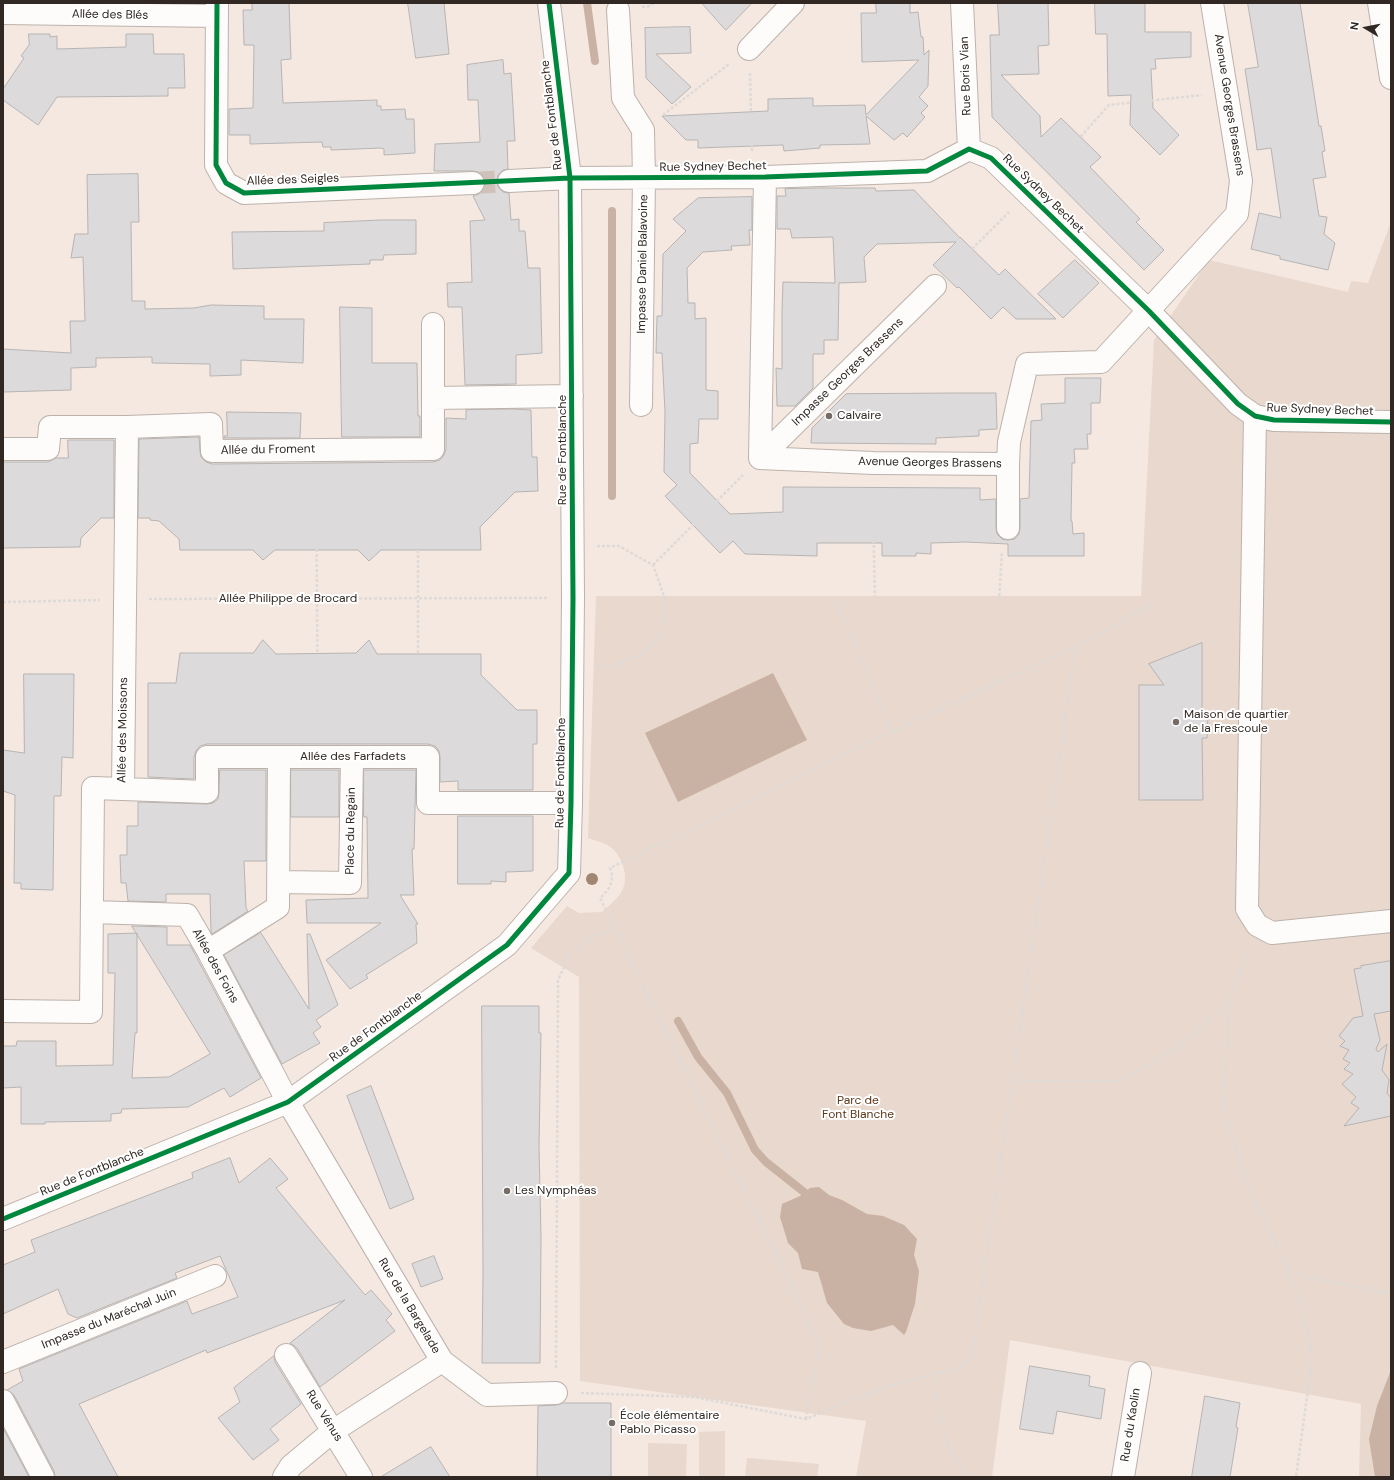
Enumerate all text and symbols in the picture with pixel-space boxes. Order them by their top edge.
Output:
street label: Allée des Blés [72,7,148,23]
north arrow [1346,8,1386,48]
text: N [1347,21,1362,31]
street label: Avenue Georges Brassens [1211,33,1247,177]
street label: Rue Boris Vian [957,36,975,116]
street label: Rue de Fontblanche [538,59,566,171]
street label: Rue Sydney Bechet [999,152,1087,236]
street label: Rue Sydney Bechet [659,159,767,175]
street label: Allée des Seigles [246,171,340,189]
street label: Impasse Daniel Balavoine [635,194,651,334]
street label: Impasse Georges Brassens [789,315,907,429]
street label: Rue de Fontblanche [556,395,570,505]
street label: Rue Sydney Bechet [1266,401,1374,419]
place label: Calvaire [837,409,881,423]
marker: Calvaire [824,411,834,421]
street label: Allée du Froment [221,442,315,458]
street label: Avenue Georges Brassens [858,455,1002,471]
street label: Allée Philippe de Brocard [219,592,357,606]
street label: Allée des Moissons [115,677,131,783]
place label: Maison de quartier de la Frescoule [1184,708,1288,736]
marker: Maison de quartier de la Frescoule [1171,717,1181,727]
street label: Rue de Fontblanche [553,718,569,828]
street label: Allée des Farfadets [300,750,406,764]
street label: Place du Regain [343,787,359,875]
street label: Allée des Foins [189,926,241,1006]
street label: Rue de Fontblanche [327,989,425,1065]
park label: Parc de Font Blanche [822,1094,894,1122]
street label: Rue de Fontblanche [38,1145,146,1199]
place label: Les Nymphéas [515,1184,597,1198]
marker: Les Nymphéas [502,1186,512,1196]
street label: Rue de la Bargelade [375,1256,443,1356]
street label: Impasse du Maréchal Juin [40,1285,178,1353]
street label: Rue du Kaolin [1118,1387,1144,1463]
street label: Rue Vénus [303,1388,345,1444]
place label: École élémentaire Pablo Picasso [620,1409,719,1437]
marker: École élémentaire Pablo Picasso [607,1418,617,1428]

